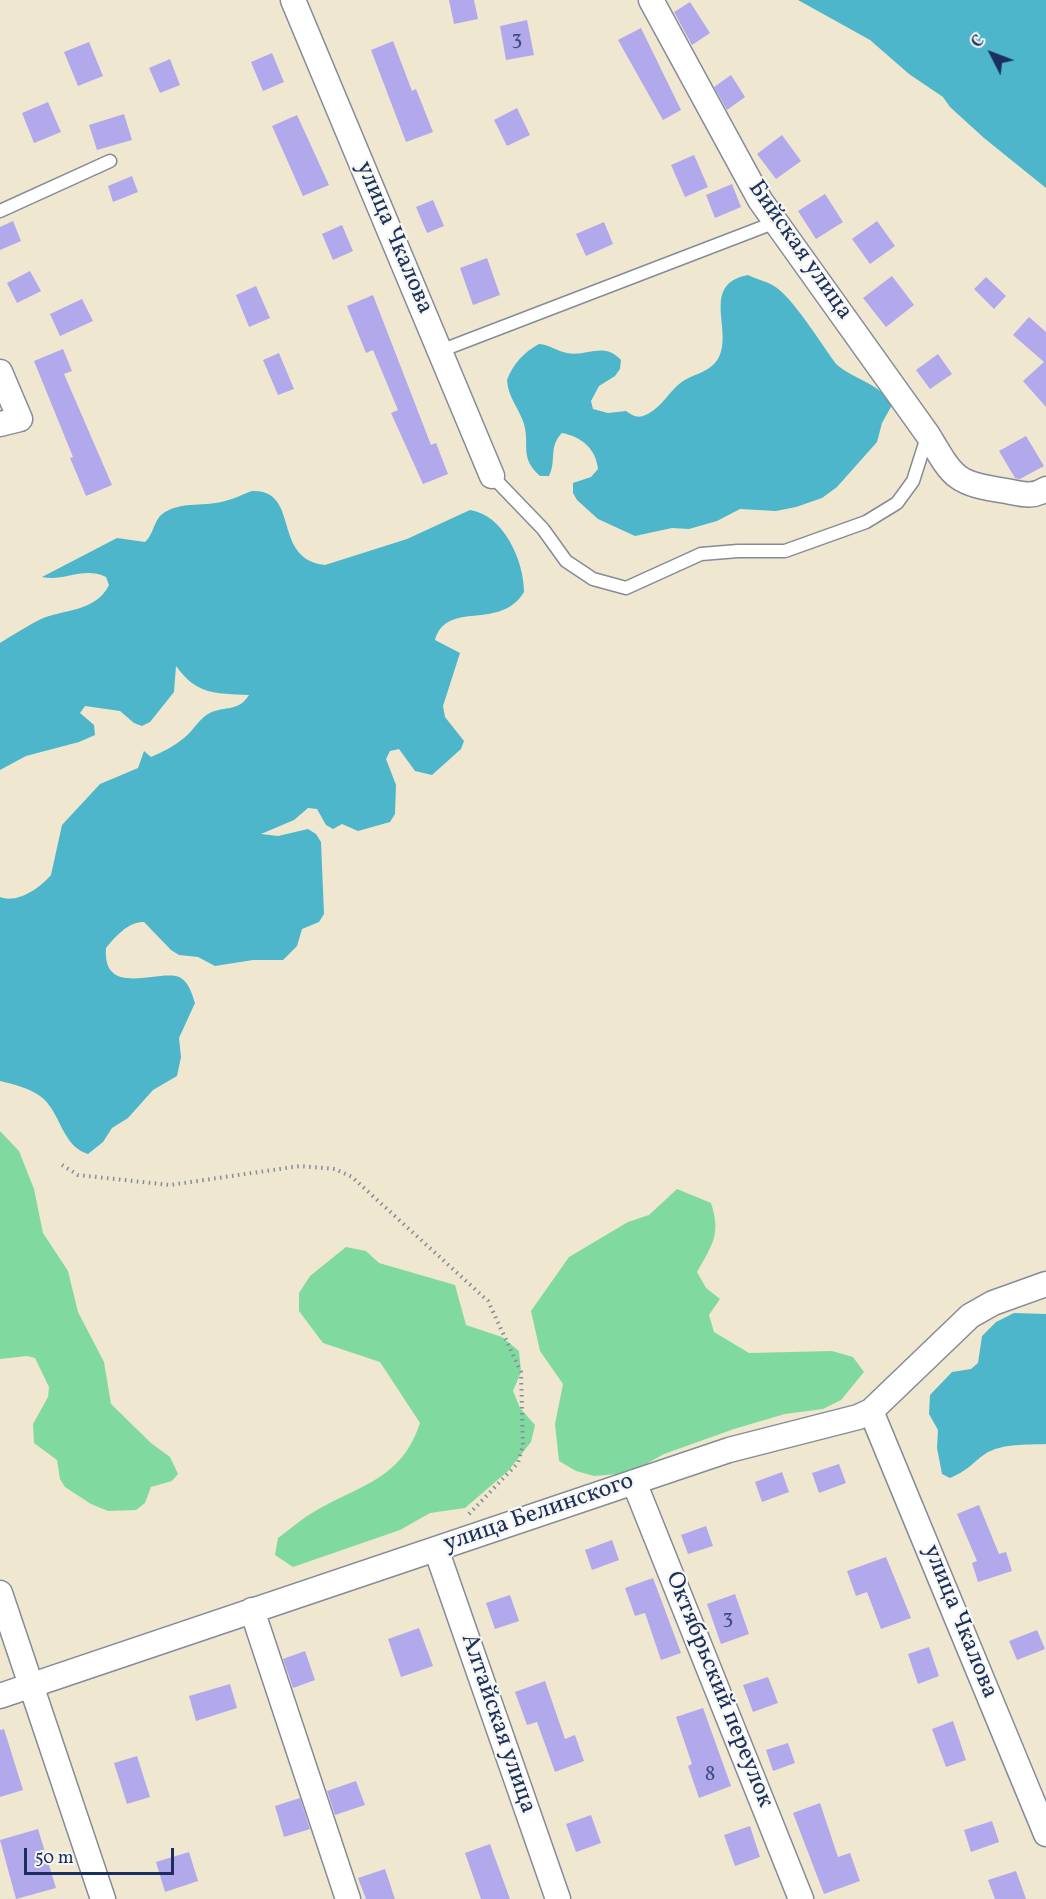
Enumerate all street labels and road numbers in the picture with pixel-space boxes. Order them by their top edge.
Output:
street label: улица Чкалова [348,157,438,319]
street label: Бийская улица [740,176,858,326]
street label: улица Белинского [440,1468,638,1560]
street label: улица Чкалова [915,1541,1003,1703]
street label: Октябрьский переулок [658,1568,778,1812]
street label: Алтайская улица [453,1630,541,1818]

